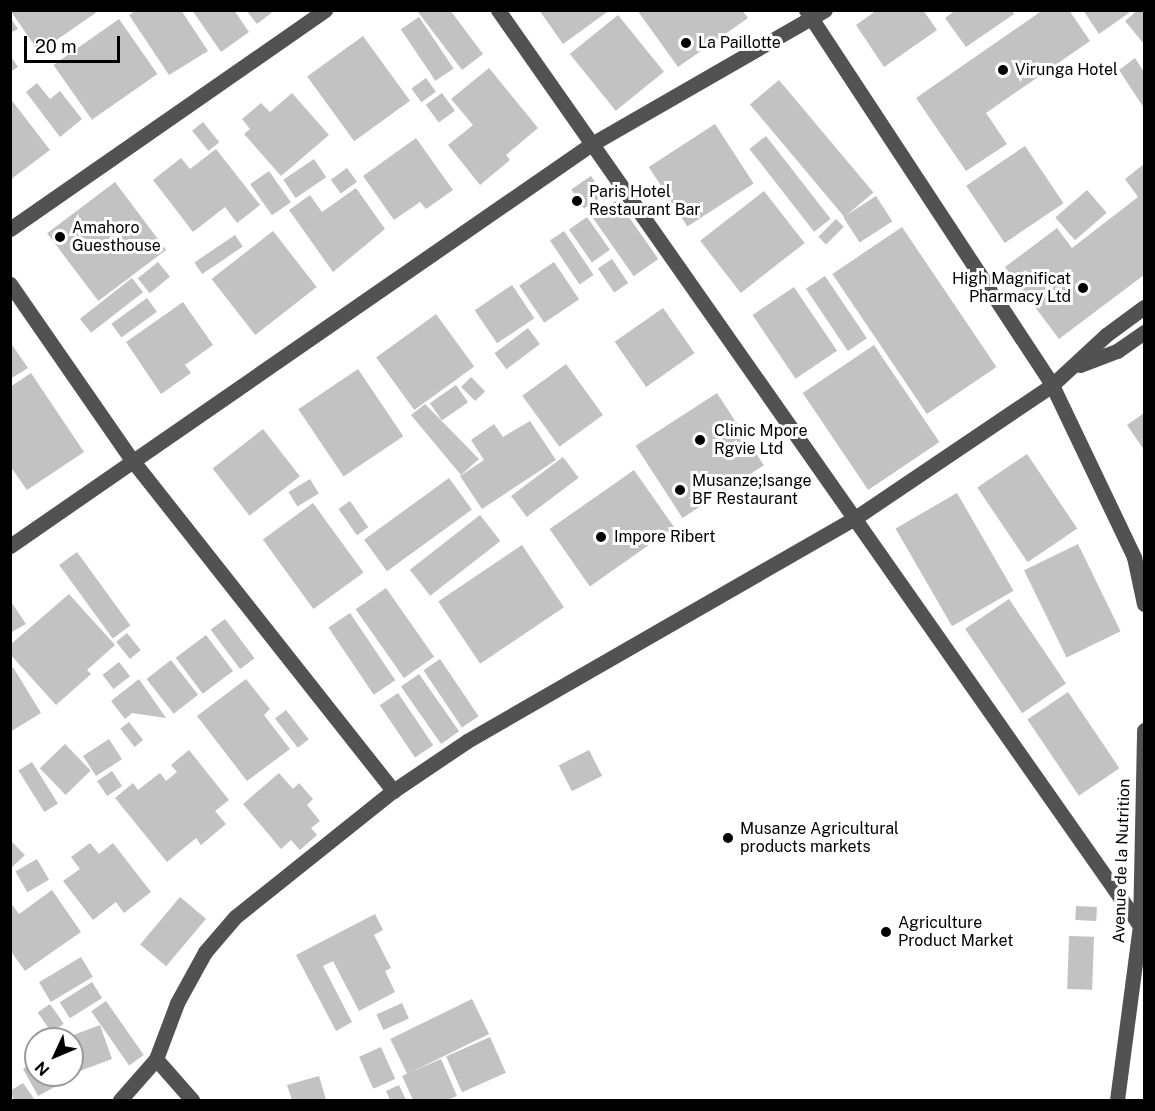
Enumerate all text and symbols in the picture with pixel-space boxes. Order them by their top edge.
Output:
scale bar [27,24,123,62]
place label: La Paillotte [698,33,781,53]
text: 20 m [35,36,77,57]
marker: La Paillotte [679,36,693,50]
place label: Virunga Hotel [1015,60,1118,80]
marker: Virunga Hotel [996,63,1010,77]
place label: Paris Hotel Restaurant Bar [589,182,701,220]
marker: Paris Hotel Restaurant Bar [570,194,584,208]
place label: Amahoro Guesthouse [72,218,161,256]
marker: Amahoro Guesthouse [53,230,67,244]
place label: High Magnificat Pharmacy Ltd [952,269,1071,307]
marker: High Magnificat Pharmacy Ltd [1076,281,1090,295]
place label: Clinic Mpore Rgvie Ltd [714,421,808,459]
marker: Clinic Mpore Rgvie Ltd [691,431,709,449]
place label: Musanze;Isange BF Restaurant [692,471,812,509]
marker: Musanze;Isange BF Restaurant [673,483,687,497]
place label: Impore Ribert [614,527,716,547]
marker: Impore Ribert [592,528,610,546]
street label: Avenue de la Nutrition [1110,778,1134,944]
place label: Musanze Agricultural products markets [740,819,899,857]
marker: Musanze Agricultural products markets [721,831,735,845]
place label: Agriculture Product Market [898,913,1013,951]
marker: Agriculture Product Market [879,925,893,939]
north arrow [24,1027,84,1087]
text: N [31,1057,53,1080]

